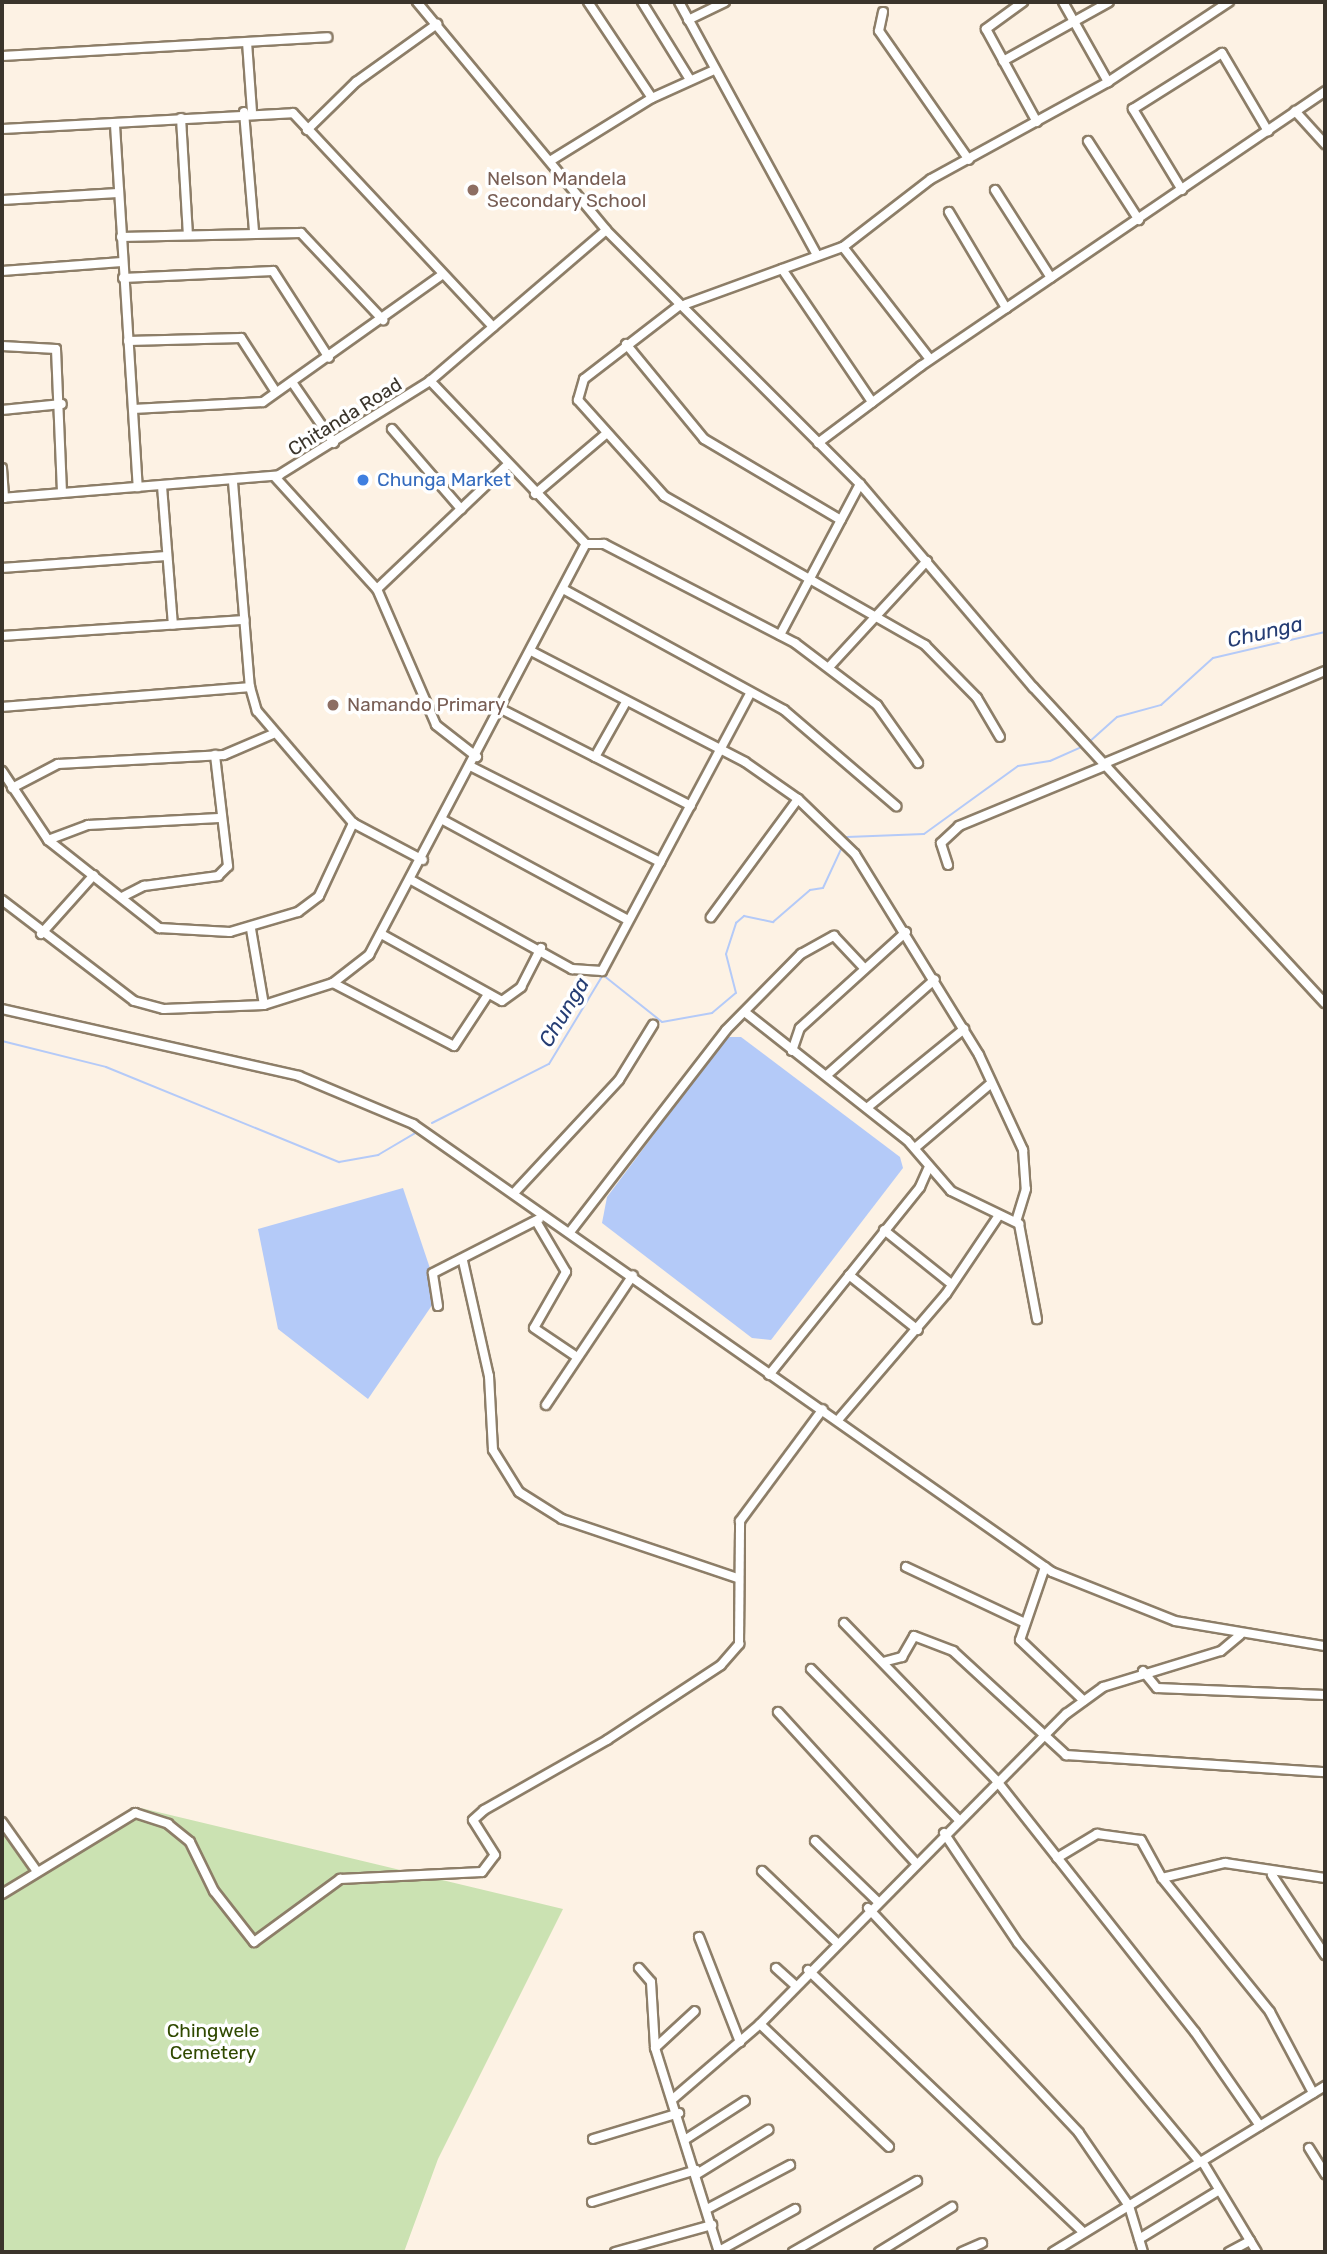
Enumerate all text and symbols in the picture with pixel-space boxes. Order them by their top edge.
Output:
place label: Nelson Mandela Secondary School [487,168,647,212]
marker: Nelson Mandela Secondary School [465,182,481,198]
street label: Chitanda Road [284,373,406,461]
place label: Chunga Market [377,469,511,491]
marker: Chunga Market [355,472,371,488]
water label: Chunga [1225,611,1305,653]
place label: Namando Primary [347,694,506,716]
marker: Namando Primary [325,697,341,713]
water label: Chunga [533,973,595,1051]
park label: Chingwele Cemetery [167,2020,259,2064]

